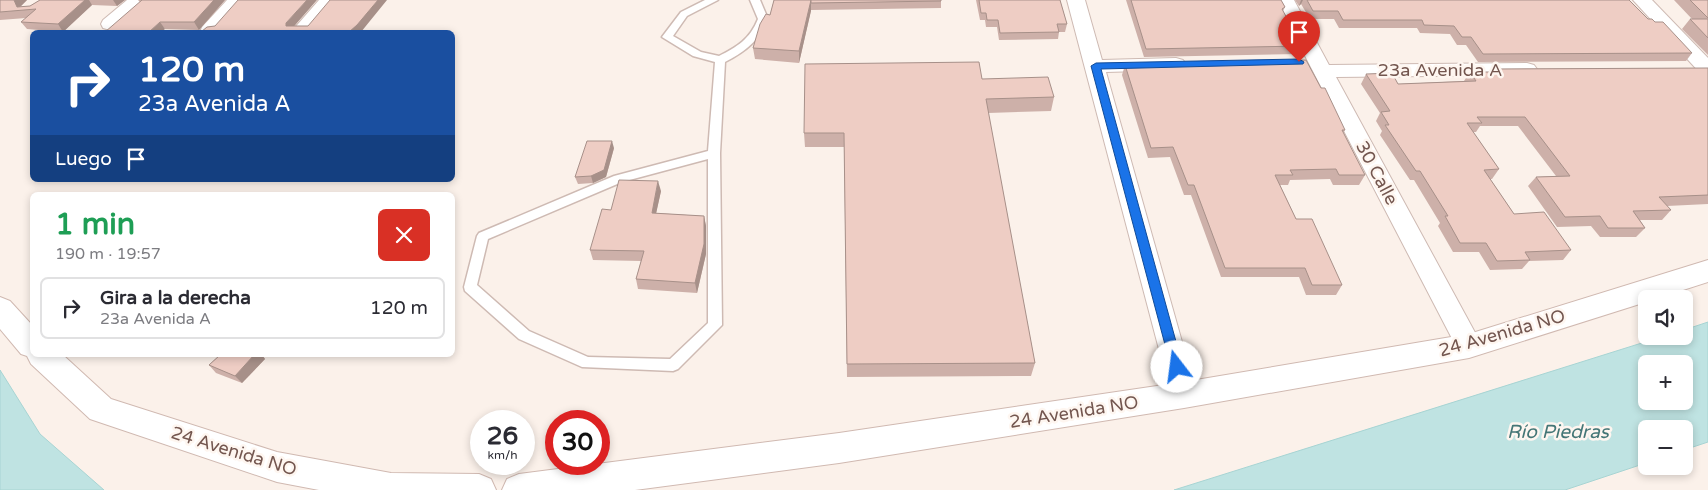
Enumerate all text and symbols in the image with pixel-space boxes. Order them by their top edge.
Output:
pin [1278,11,1320,62]
icon: arrive [1285,18,1313,46]
text: 120 m [138,49,245,91]
icon: right [55,50,120,115]
street label: 23a Avenida A [1378,59,1502,81]
text: 23a Avenida A [138,91,291,117]
street label: 30 Calle [1351,137,1403,209]
icon: arrive [122,145,150,173]
text: Luego [55,148,112,170]
text: 1 min [55,206,135,243]
button: close [378,209,430,261]
text: 190 m · 19:57 [55,244,161,264]
text: Gira a la derecha [100,287,251,309]
map controls [1638,290,1693,475]
button: sound [1638,290,1693,345]
icon: right [57,294,85,322]
text: 120 m [370,297,428,319]
street label: 24 Avenida NO [1436,304,1568,362]
text: 23a Avenida A [100,309,211,329]
position arrow [1150,340,1202,392]
button: + [1638,355,1693,410]
street label: 24 Avenida NO [1008,391,1140,433]
speed limit sign: 30 [545,410,610,475]
button: − [1638,420,1693,475]
street label: 24 Avenida NO [168,421,300,481]
text: 26 [487,421,518,451]
water label: Río Piedras [1507,421,1611,443]
text: km/h [487,448,518,462]

